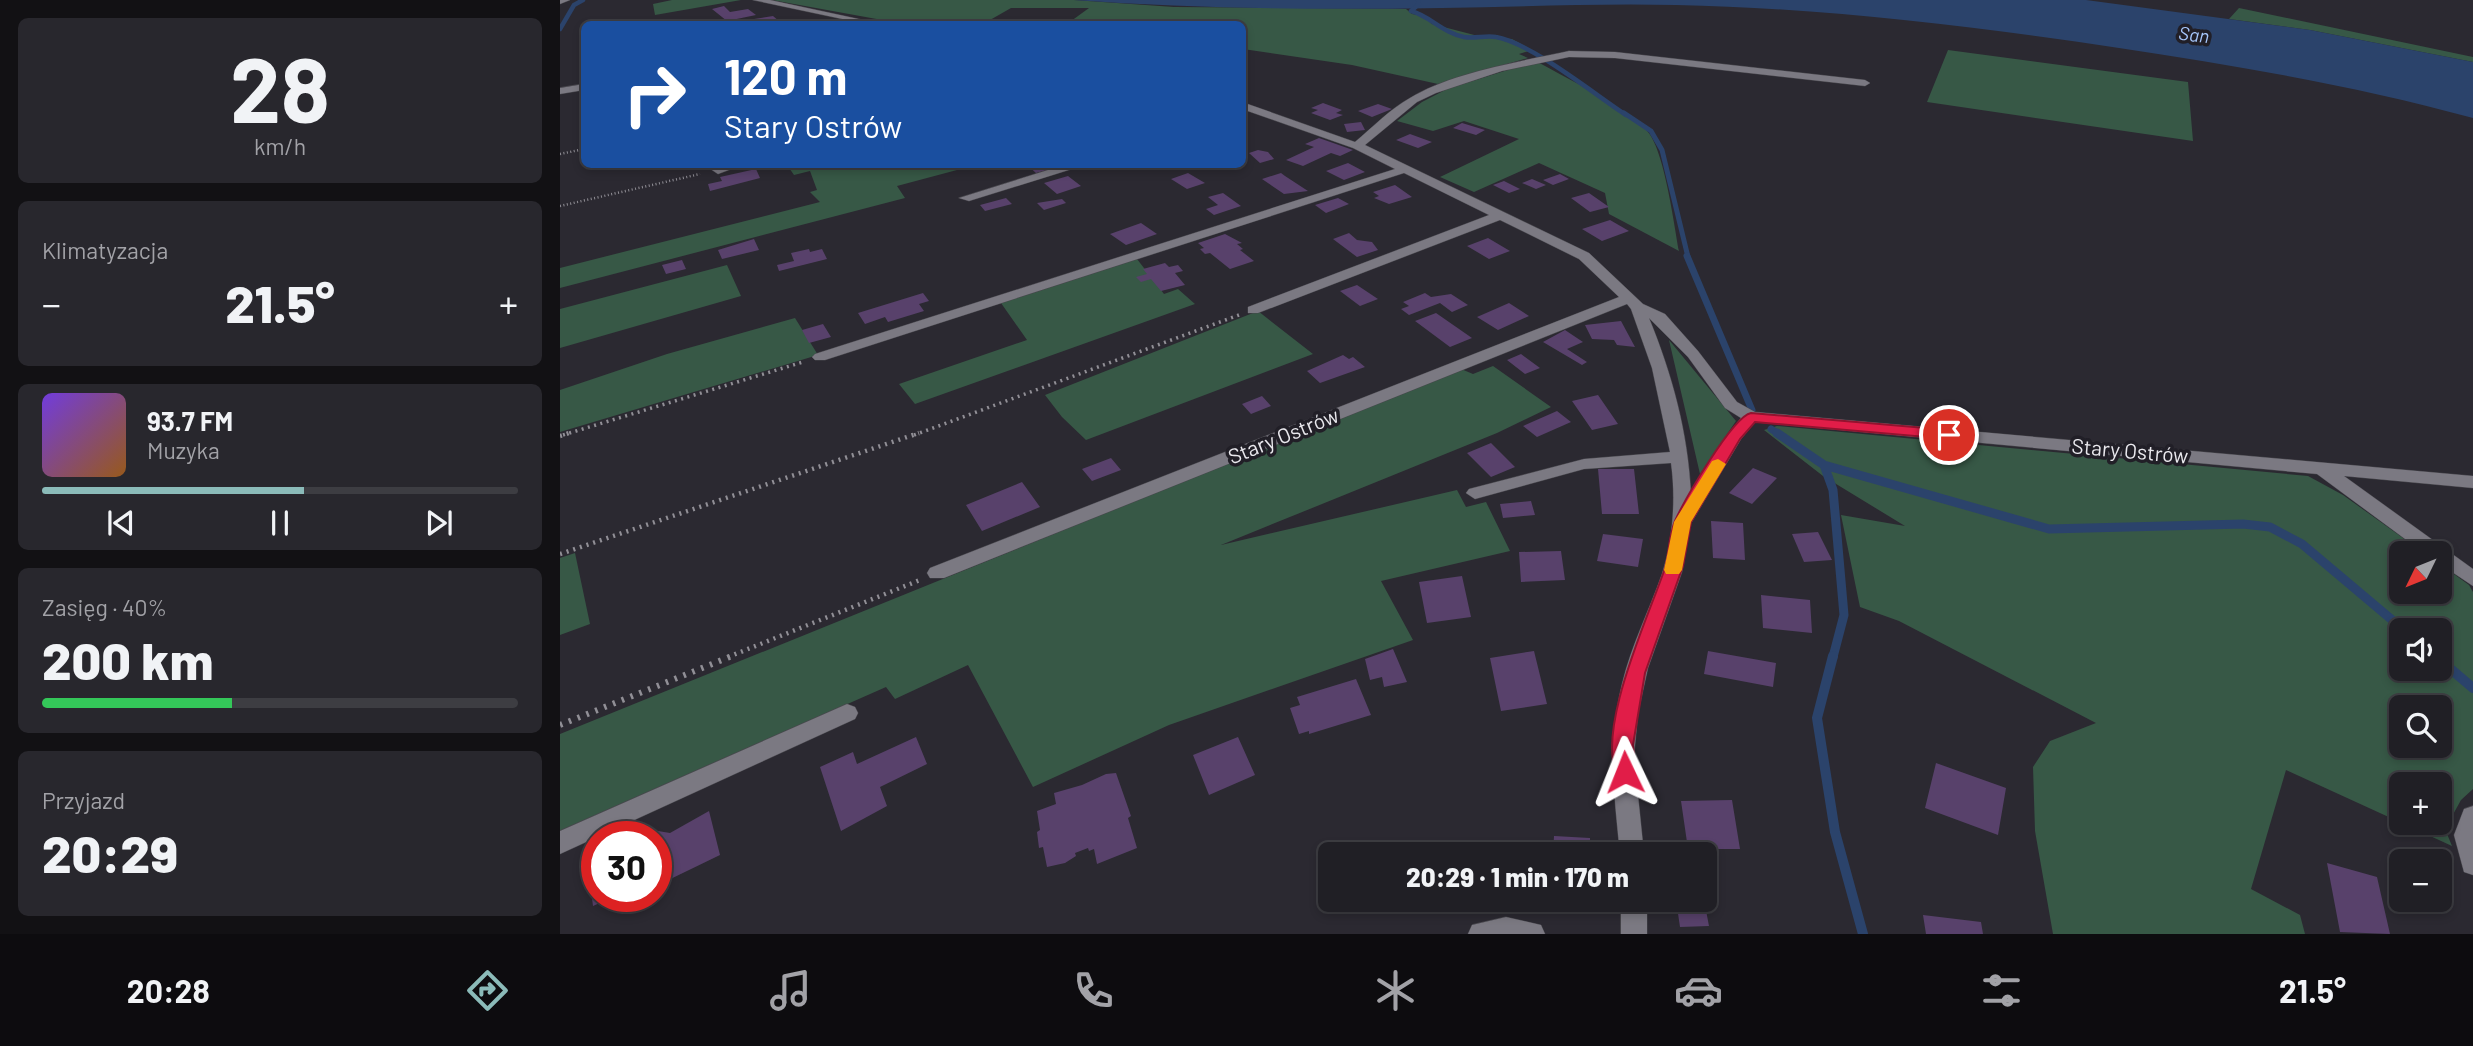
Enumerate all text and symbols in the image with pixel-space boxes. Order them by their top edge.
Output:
water label: San [2177,21,2211,47]
text: 28 [230,32,330,141]
text: 120 m [724,46,847,105]
icon: right [609,49,700,140]
text: Stary Ostrów [724,106,902,144]
text: km/h [254,132,306,160]
text: Klimatyzacja [42,236,168,264]
text: 21.5° [225,271,335,333]
text: − [42,280,61,326]
text: + [499,280,518,326]
street label: Stary Ostrów [1224,401,1342,469]
text: 93.7 FM [147,405,233,436]
pin [1919,405,1979,465]
icon: arrive [1930,416,1968,454]
street label: Stary Ostrów [2071,432,2189,468]
text: Muzyka [147,436,220,464]
icon: previous [102,504,140,542]
icon: pause [261,504,299,542]
icon: next [420,504,458,542]
north arrow [2389,541,2452,604]
map controls [2389,541,2452,912]
text: Zasięg · 40% [42,593,167,621]
button: sound [2389,618,2452,681]
text: 200 km [42,628,213,690]
button: search [2389,695,2452,758]
position arrow [1588,735,1662,809]
button: + [2389,772,2452,835]
text: Przyjazd [42,786,125,814]
text: 20:29 [42,821,178,883]
speed limit sign: 30 [581,821,672,912]
button: − [2389,849,2452,912]
text: 20:29 · 1 min · 170 m [1406,861,1629,892]
icon: directions [463,966,512,1015]
icon: music [766,966,815,1015]
icon: phone [1069,966,1118,1015]
icon: climate [1371,966,1420,1015]
icon: car [1674,966,1723,1015]
icon: filters [1977,966,2026,1015]
text: 20:28 [127,971,210,1009]
text: 21.5° [2279,971,2346,1009]

